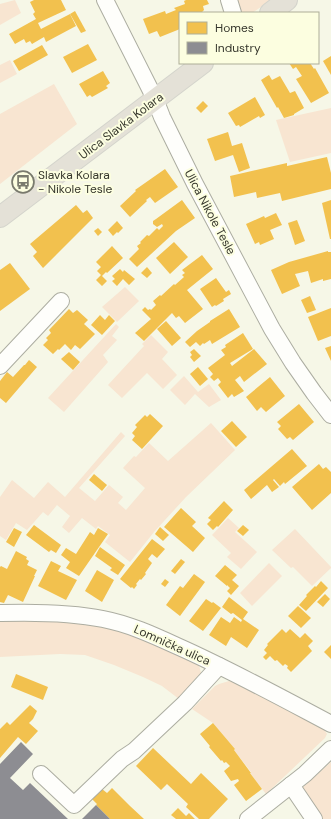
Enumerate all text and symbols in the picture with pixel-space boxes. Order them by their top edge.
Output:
legend [179,12,319,64]
text: Homes [215,20,254,36]
text: Industry [215,40,261,56]
street label: Ulica Slavka Kolara [75,89,167,163]
street label: Ulica Nikole Tesle [181,166,239,258]
place label: Slavka Kolara - Nikole Tesle [38,167,112,197]
bus stop icon: Slavka Kolara - Nikole Tesle [10,169,36,195]
street label: Lomnička ulica [131,621,213,669]

